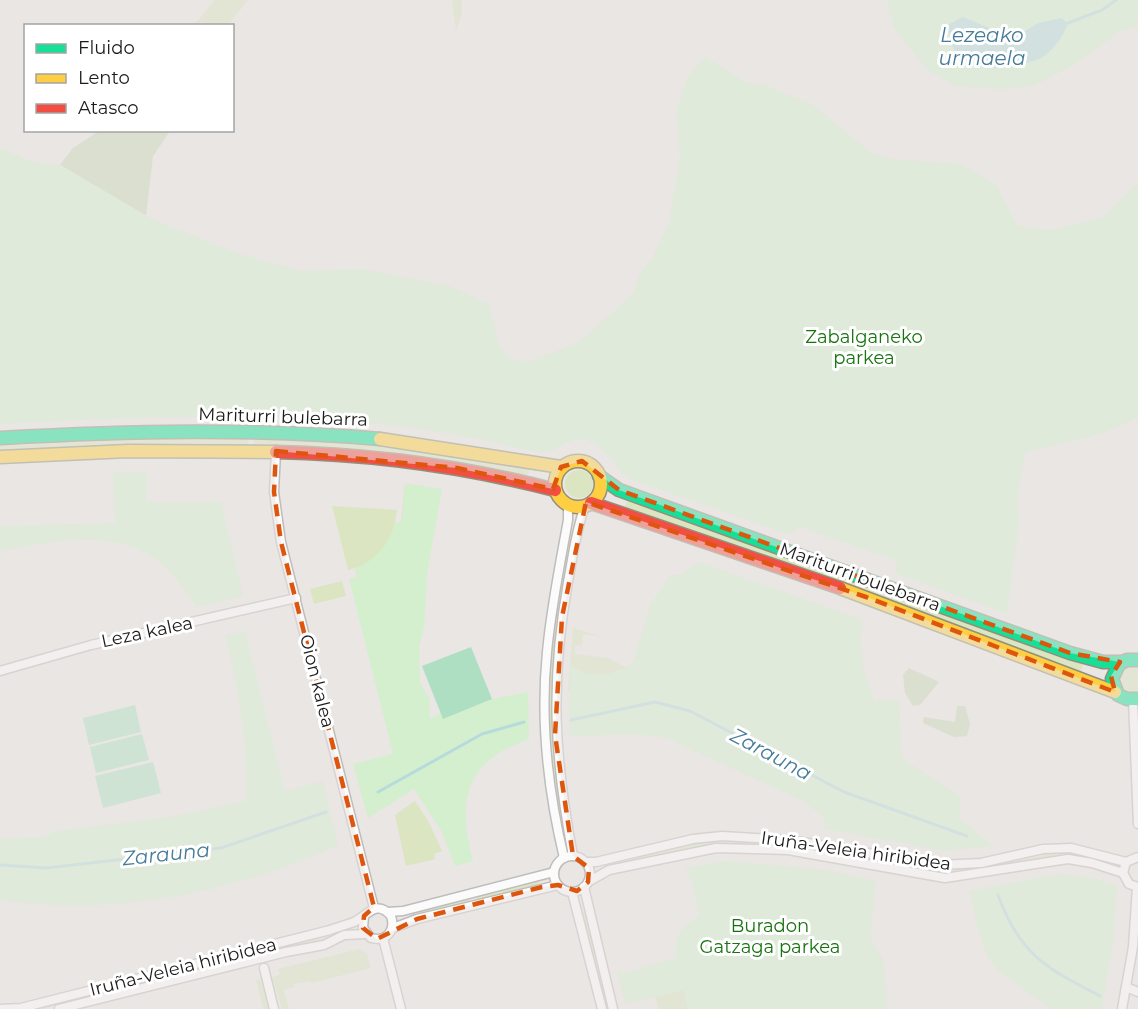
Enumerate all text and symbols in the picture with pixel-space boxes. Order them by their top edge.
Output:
water label: Lezeako urmaela [938,23,1026,70]
legend [24,24,234,132]
text: Fluido [78,37,135,59]
text: Lento [78,67,130,89]
text: Atasco [78,97,138,119]
park label: Zabalganeko parkea [805,326,923,369]
street label: Mariturri bulebarra [198,403,368,431]
street label: Mariturri bulebarra [777,538,943,616]
street label: Leza kalea [99,612,195,652]
street label: Oion kalea [295,632,339,730]
water label: Zarauna [726,722,816,785]
street label: Iruña-Veleia hiribidea [760,827,952,875]
water label: Zarauna [120,837,211,871]
park label: Buradon Gatzaga parkea [700,915,840,958]
street label: Iruña-Veleia hiribidea [87,933,279,1001]

